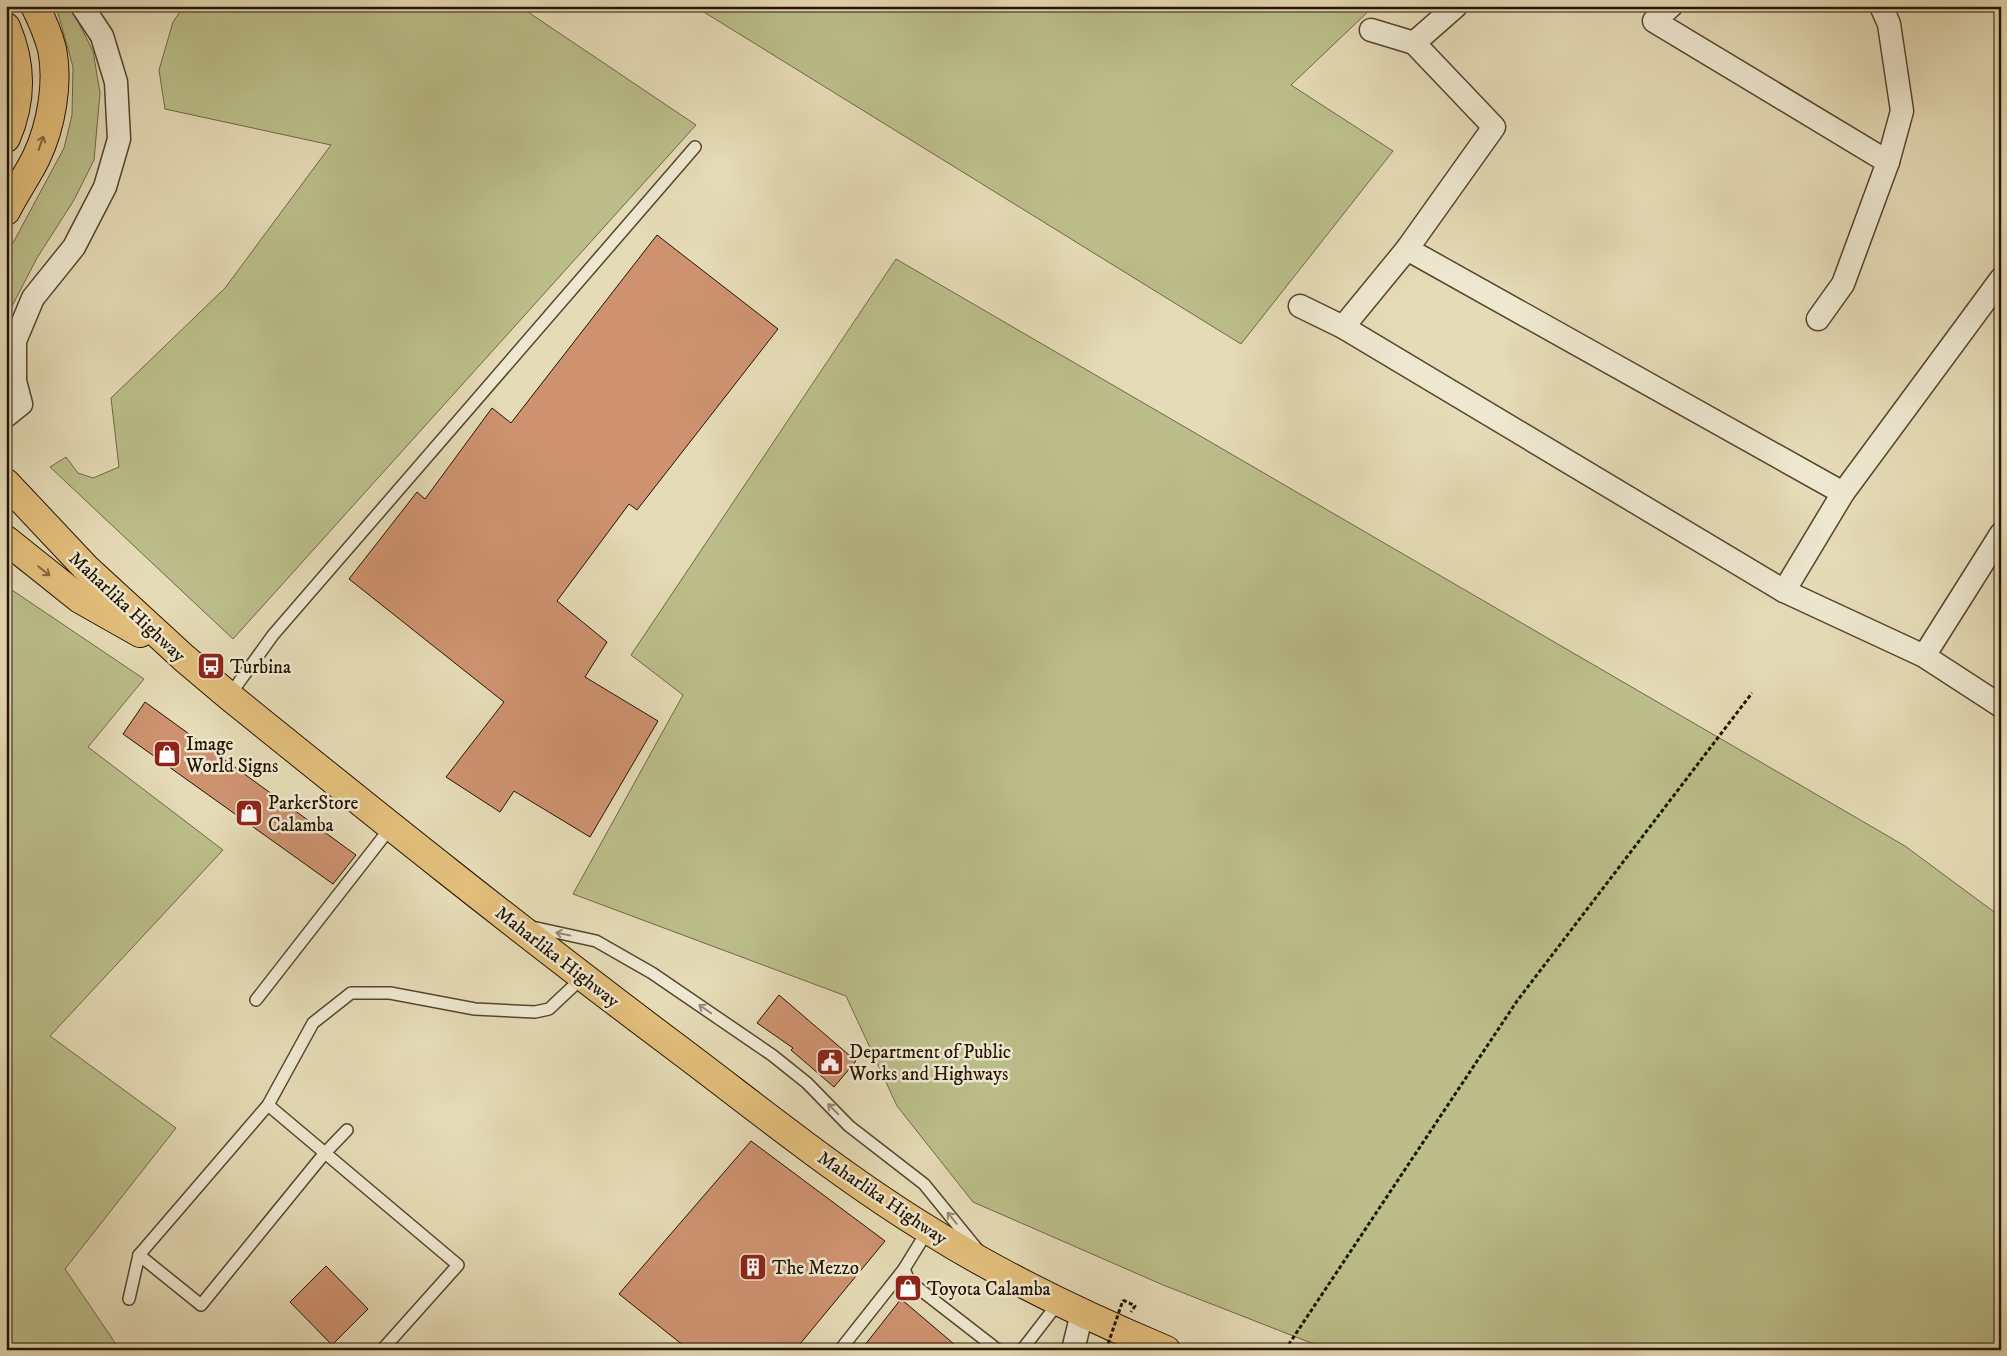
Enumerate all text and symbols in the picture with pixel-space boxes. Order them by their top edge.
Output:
one-way arrow [37,135,47,151]
street label: Maharlika Highway [64,547,191,668]
one-way arrow [37,565,50,576]
bus stop icon: Turbina [196,651,226,681]
place label: Turbina [230,656,291,679]
place label: Image World Signs [185,733,278,778]
shop icon: Image World Signs [152,739,182,769]
place label: ParkerStore Calamba [268,792,359,837]
shop icon: ParkerStore Calamba [234,798,264,828]
street label: Maharlika Highway [490,901,625,1014]
one-way arrow [555,929,571,938]
one-way arrow [699,1004,713,1014]
place label: Department of Public Works and Highways [848,1041,1011,1086]
public building icon: Department of Public Works and Highways [815,1047,845,1077]
one-way arrow [826,1103,839,1115]
street label: Maharlika Highway [813,1146,952,1251]
one-way arrow [947,1212,958,1225]
building icon: The Mezzo [738,1252,768,1282]
place label: The Mezzo [772,1257,859,1280]
shop icon: Toyota Calamba [893,1273,923,1303]
place label: Toyota Calamba [927,1278,1051,1301]

